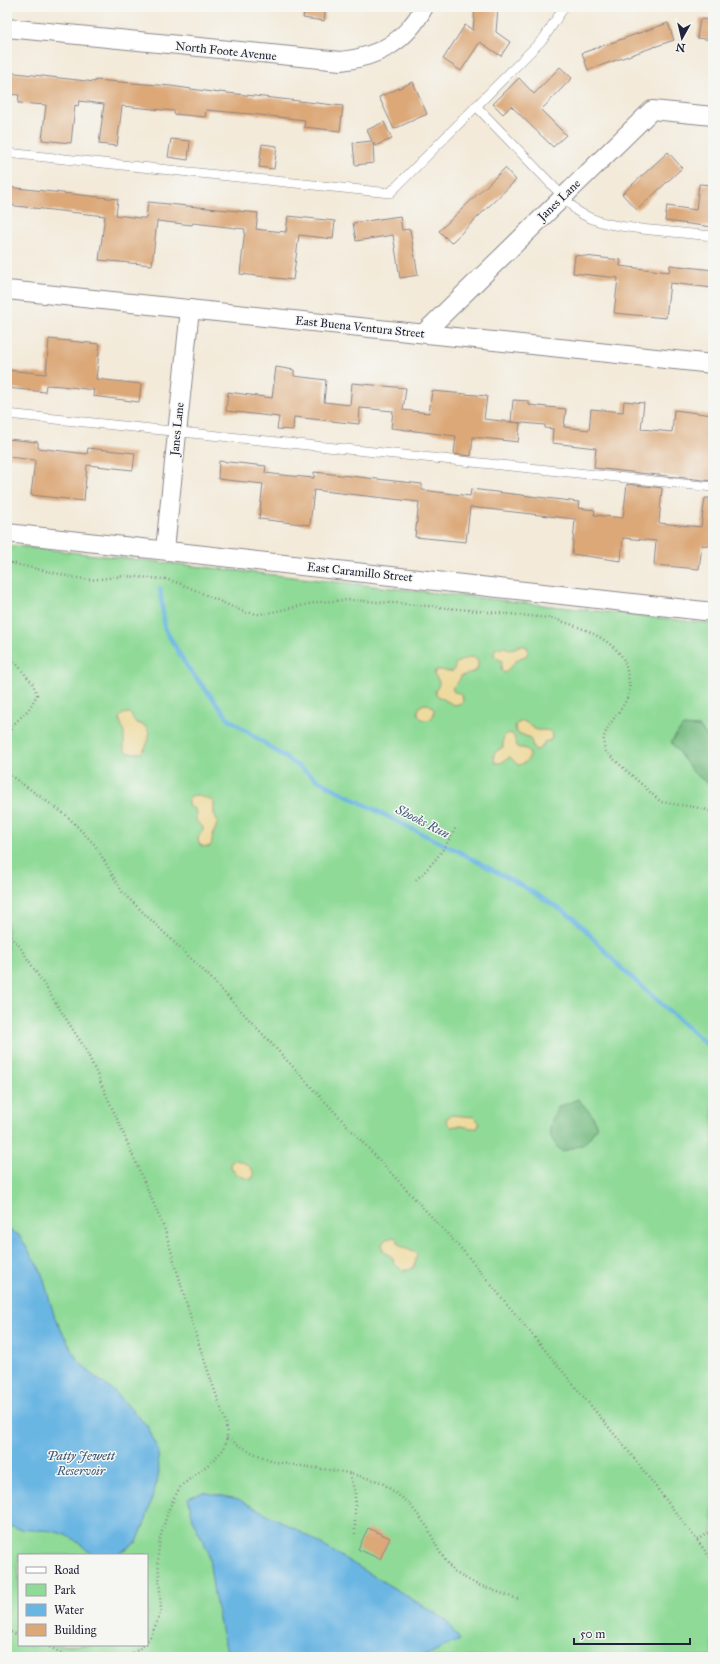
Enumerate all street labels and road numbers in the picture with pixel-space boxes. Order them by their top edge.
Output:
street label: North Foote Avenue [175,39,277,63]
street label: Janes Lane [533,176,584,226]
street label: East Buena Ventura Street [295,313,426,341]
street label: Janes Lane [167,402,188,458]
street label: East Caramillo Street [307,559,414,585]

